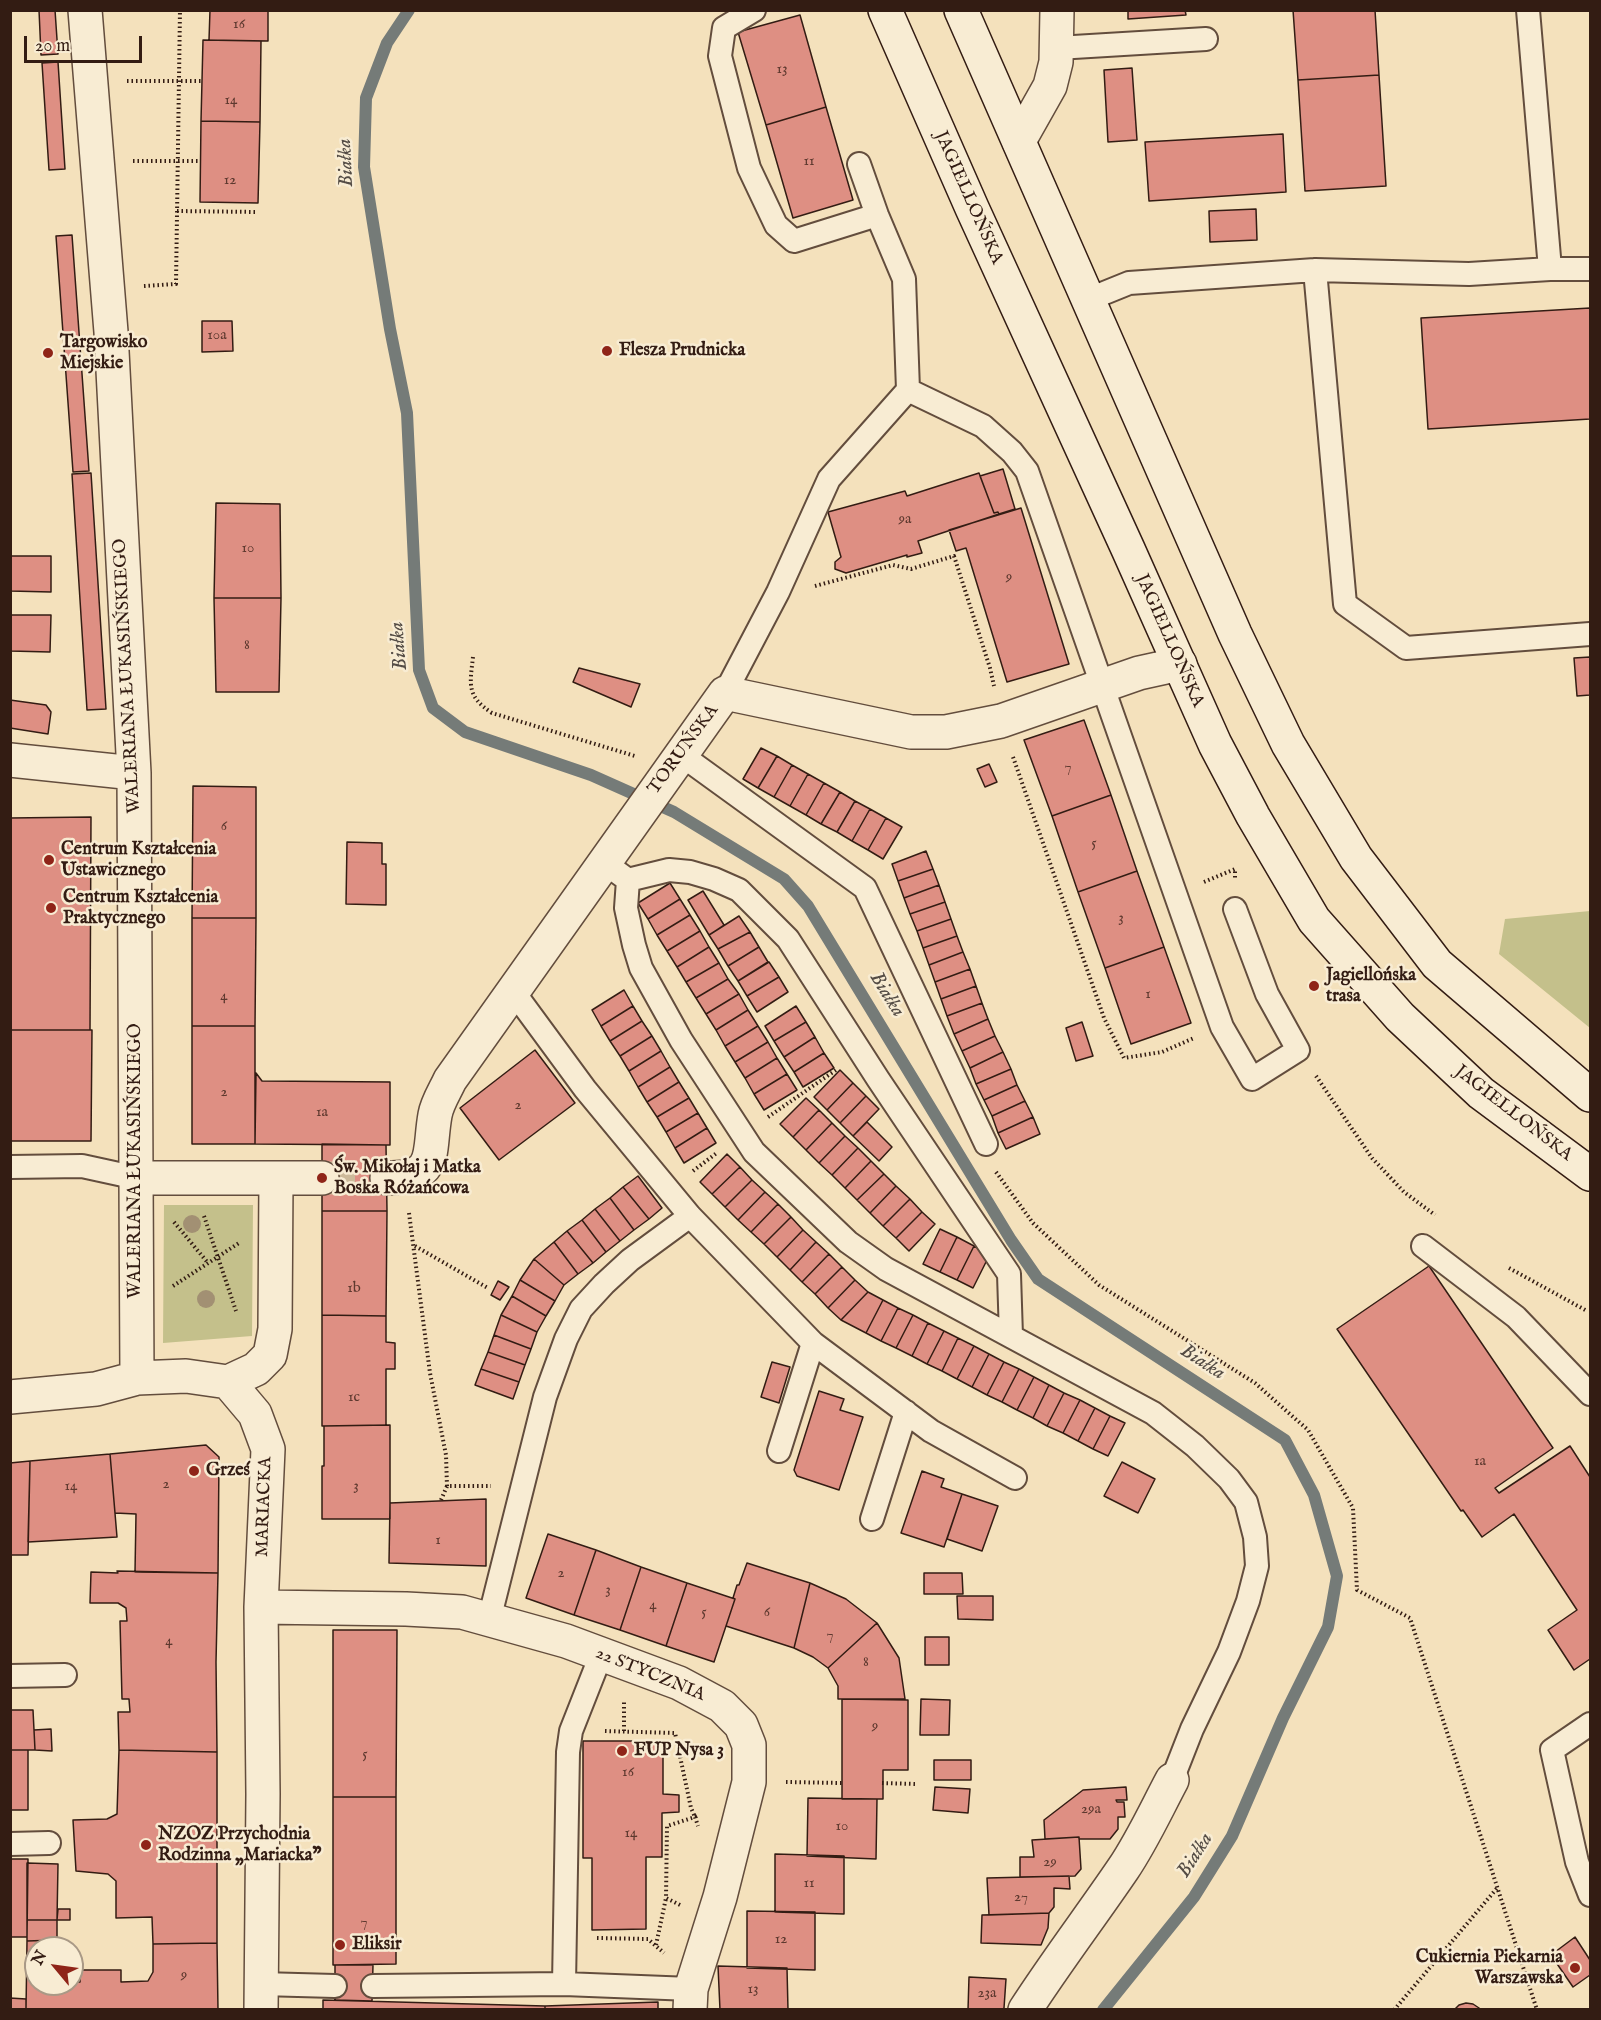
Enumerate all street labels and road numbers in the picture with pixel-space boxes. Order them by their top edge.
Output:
street label: JAGIELLOŃSKA [929,128,1007,268]
street label: WALERIANA ŁUKASIŃSKIEGO [110,538,146,814]
street label: JAGIELLOŃSKA [1130,571,1208,711]
street label: TORUŃSKA [644,701,724,799]
street label: WALERIANA ŁUKASIŃSKIEGO [125,1023,147,1299]
street label: JAGIELLOŃSKA [1450,1061,1576,1167]
street label: MARIACKA [252,1456,278,1558]
street label: 22 STYCZNIA [592,1643,708,1707]

